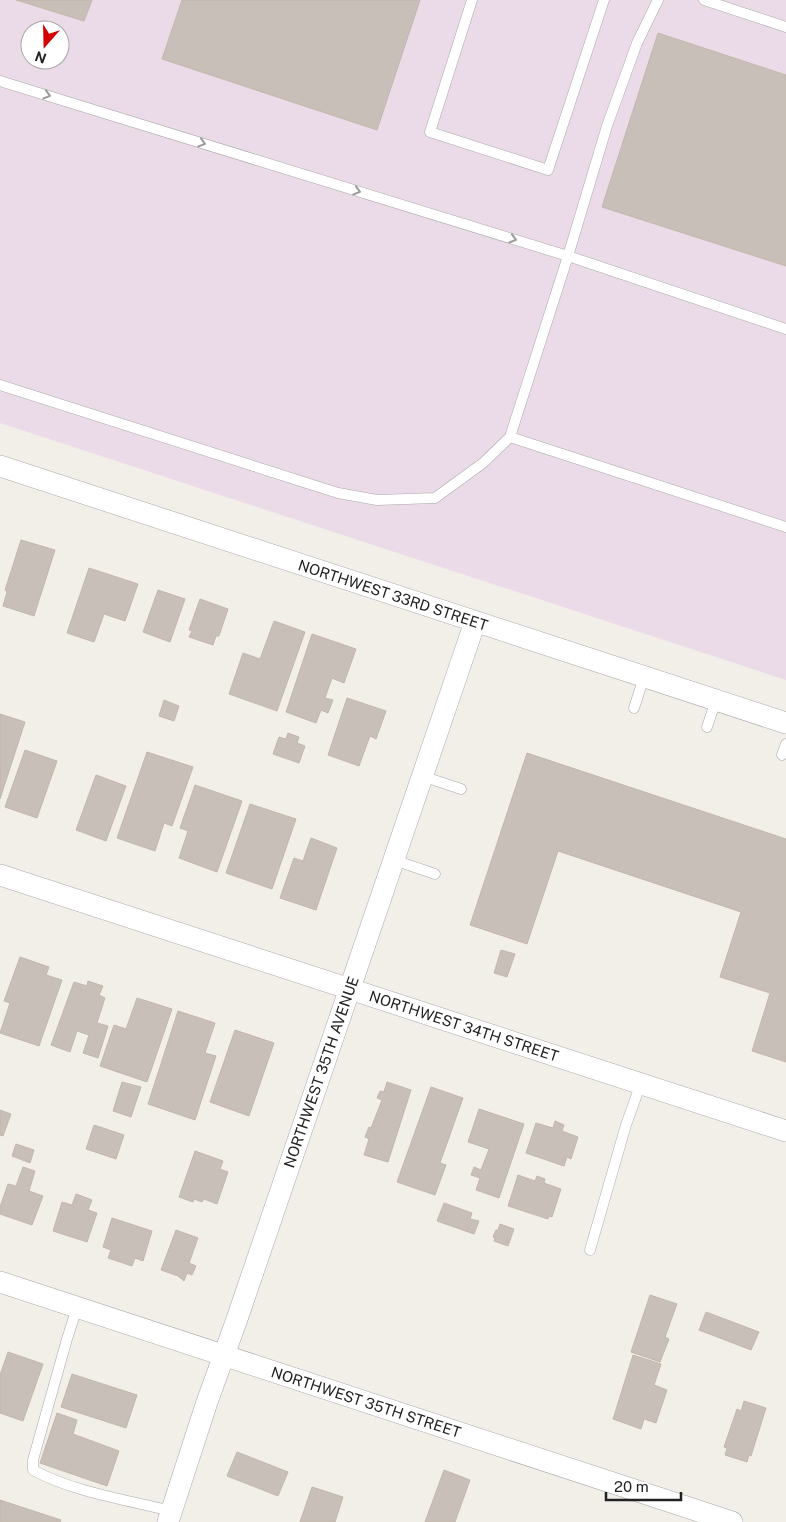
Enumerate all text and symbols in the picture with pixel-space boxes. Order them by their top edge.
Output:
north arrow [20,20,70,70]
text: N [33,48,48,67]
one-way arrow [42,90,50,100]
one-way arrow [197,138,206,148]
one-way arrow [353,185,361,195]
one-way arrow [508,233,516,243]
street label: NORTHWEST 33RD STREET [296,556,490,634]
street label: NORTHWEST 35TH AVENUE [280,974,362,1170]
street label: NORTHWEST 34TH STREET [367,987,561,1065]
street label: NORTHWEST 35TH STREET [269,1363,463,1441]
scale bar [606,1470,681,1502]
text: 20 m [614,1478,649,1495]

